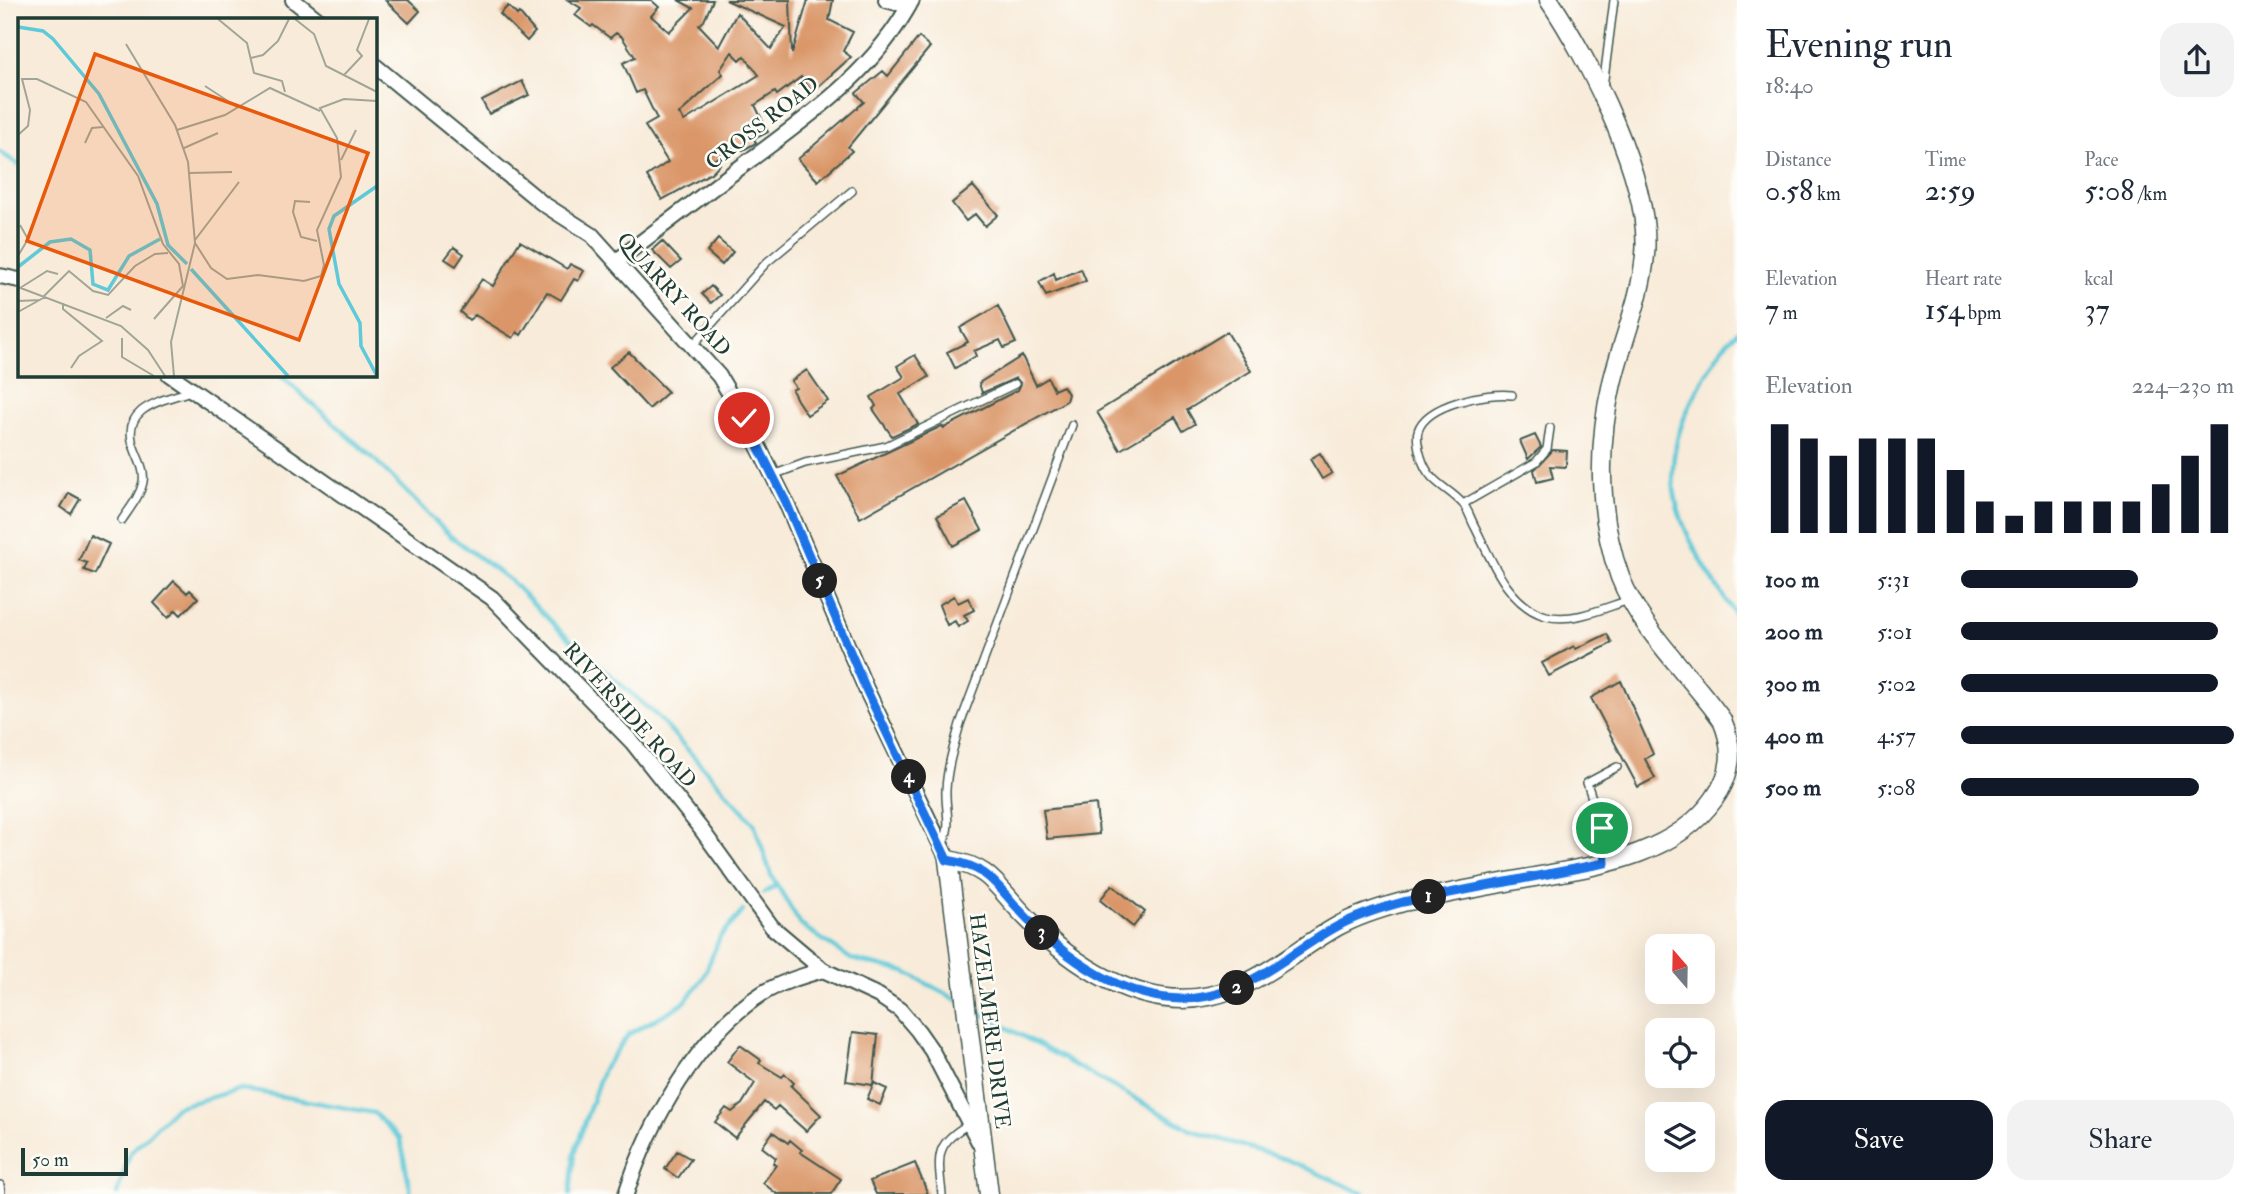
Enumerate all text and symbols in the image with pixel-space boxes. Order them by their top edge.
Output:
inset map [18,18,376,376]
text: Evening run [1765,21,1953,69]
button: share [2160,23,2234,97]
street label: CROSS ROAD [700,71,825,176]
text: 18:40 [1765,71,1814,100]
text: Distance [1765,148,1831,172]
text: Time [1925,148,1966,172]
text: Pace [2084,148,2118,172]
text: 0.58 [1765,172,1813,209]
text: 2:59 [1925,172,1976,209]
text: 5:08 [2084,172,2134,209]
text: km [1813,182,1841,206]
text: /km [2134,182,2167,206]
street label: QUARRY ROAD [611,227,737,362]
text: Elevation [1765,267,1837,291]
text: Heart rate [1925,267,2002,291]
text: kcal [2084,267,2113,291]
text: 7 [1765,291,1779,328]
text: 154 [1925,291,1964,328]
text: 37 [2084,291,2110,328]
text: m [1779,301,1798,325]
text: bpm [1964,301,2002,325]
text: Elevation [1765,371,1853,400]
text: 224–230 m [2132,371,2234,400]
pin [714,388,774,448]
icon: check [725,399,763,437]
pin: 5 [802,564,838,598]
text: 100 m [1765,565,1819,594]
text: 5:31 [1877,565,1910,594]
text: 5 [815,568,824,592]
text: 200 m [1765,617,1823,646]
text: 5:01 [1877,617,1913,646]
street label: RIVERSIDE ROAD [557,637,702,794]
text: 300 m [1765,669,1820,698]
text: 5:02 [1877,669,1916,698]
text: 400 m [1765,721,1824,750]
text: 4:57 [1877,721,1916,750]
pin: 4 [892,760,926,794]
text: 4 [903,764,914,788]
text: 500 m [1765,773,1821,802]
text: 5:08 [1877,773,1915,802]
pin [1572,798,1632,858]
icon: arrive [1583,809,1621,847]
pin: 1 [1412,880,1446,914]
text: 1 [1425,884,1432,908]
street label: HAZELMERE DRIVE [963,912,1016,1130]
pin: 3 [1024,916,1060,950]
text: 3 [1038,920,1045,944]
north arrow [1645,934,1715,1004]
map controls [1645,934,1715,1172]
pin: 2 [1220,970,1254,1006]
text: 2 [1232,975,1241,999]
button: locate [1645,1018,1715,1088]
button: Save [1765,1100,1993,1180]
button: Share [2007,1100,2234,1180]
button: layers [1645,1102,1715,1172]
scale bar [21,1145,128,1177]
text: 50 m [32,1148,69,1172]

